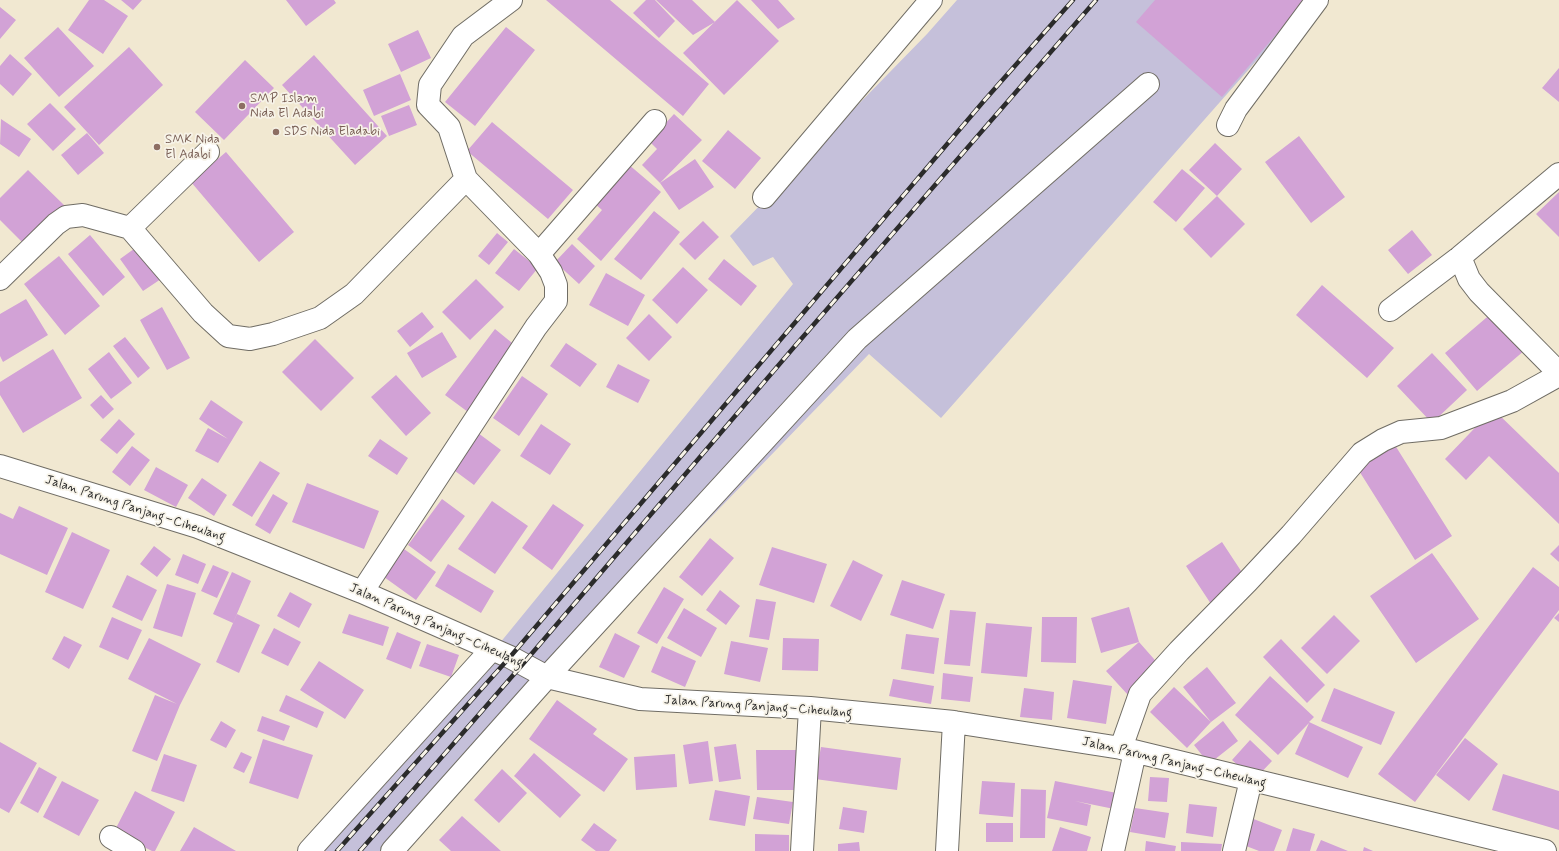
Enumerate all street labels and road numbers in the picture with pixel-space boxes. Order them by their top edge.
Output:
street label: Jalan Parung Panjang–Ciheulang [43,472,227,546]
street label: Jalan Parung Panjang–Ciheulang [347,581,525,671]
street label: Jalan Parung Panjang–Ciheulang [663,693,853,721]
street label: Jalan Parung Panjang–Ciheulang [1080,734,1268,792]

